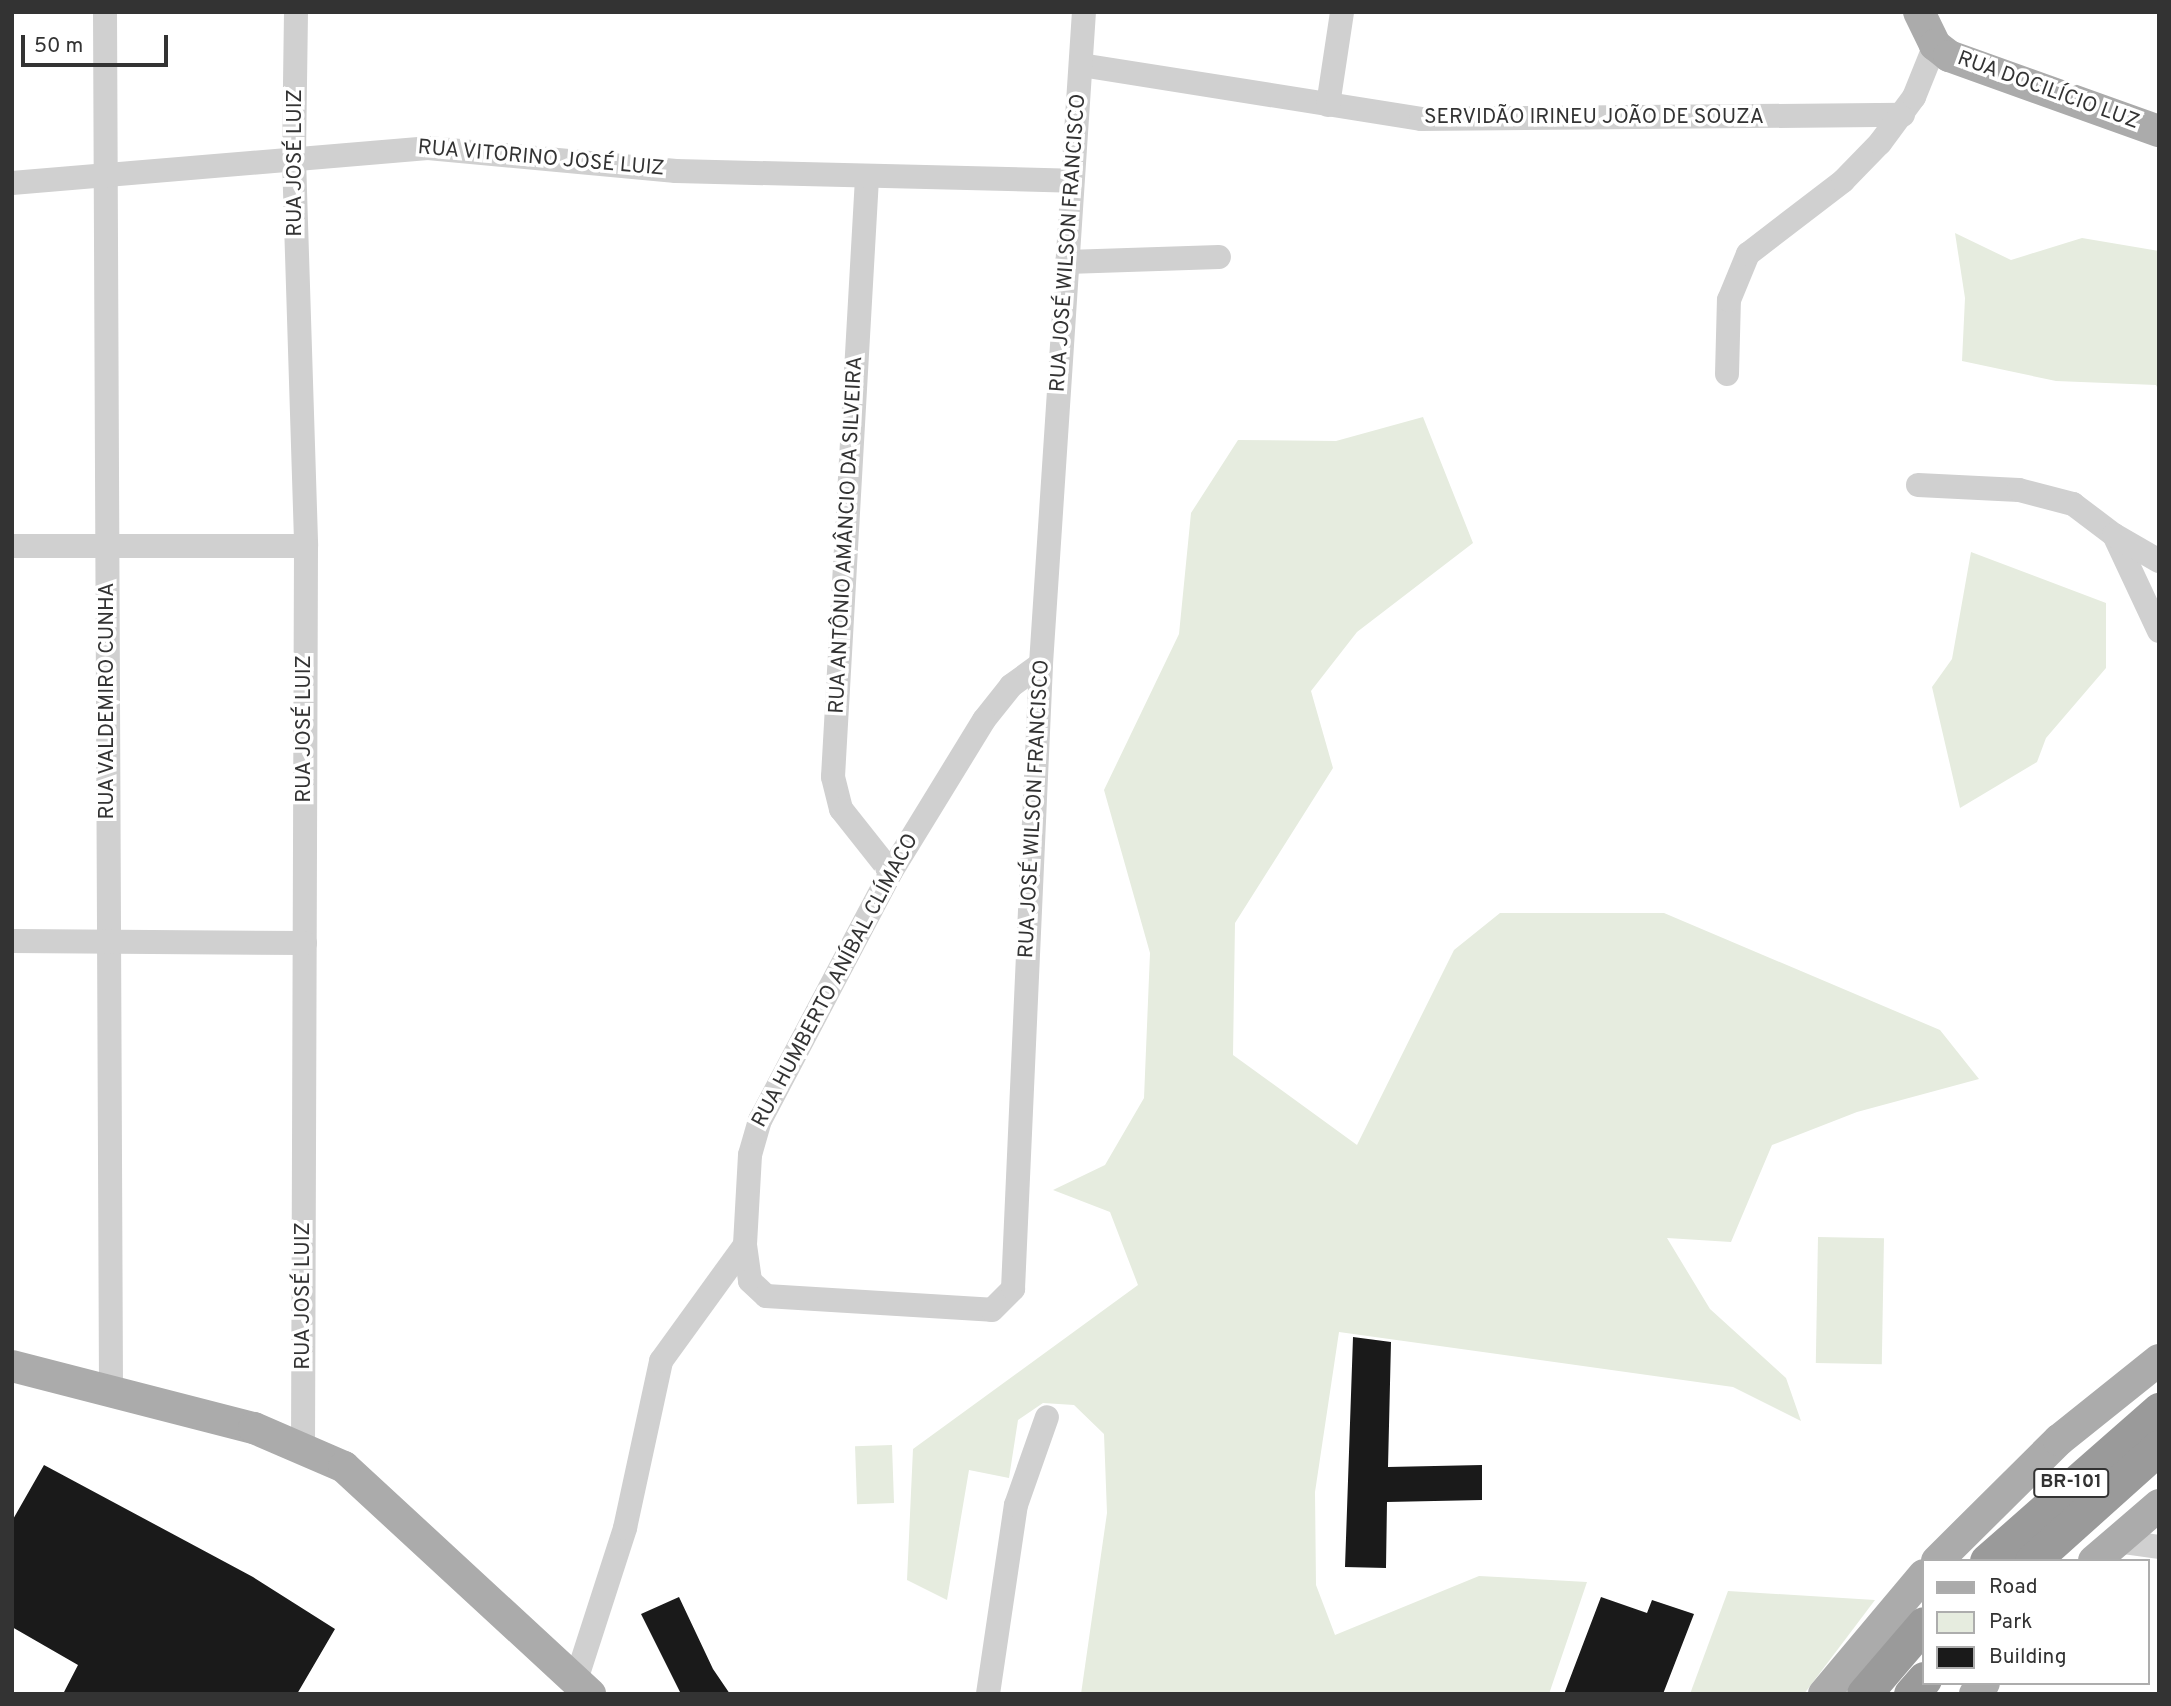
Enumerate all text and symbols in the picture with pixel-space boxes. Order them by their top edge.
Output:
scale bar [24,21,172,65]
text: 50 m [34,33,83,60]
street label: RUA DOCILÍCIO LUZ [1953,46,2143,136]
street label: RUA JOSÉ LUIZ [283,89,309,237]
street label: RUA JOSÉ WILSON FRANCISCO [1046,92,1092,394]
street label: SERVIDÃO IRINEU JOÃO DE SOUZA [1424,105,1764,131]
street label: RUA VITORINO JOSÉ LUIZ [416,136,666,182]
street label: RUA ANTÔNIO AMÂNCIO DA SILVEIRA [825,354,869,716]
street label: RUA VALDEMIRO CUNHA [95,582,121,820]
street label: RUA JOSÉ LUIZ [292,655,318,803]
street label: RUA JOSÉ WILSON FRANCISCO [1015,658,1055,960]
street label: RUA HUMBERTO ANÍBAL CLÍMACO [747,829,925,1133]
street label: RUA JOSÉ LUIZ [291,1222,317,1370]
road number: BR-101 [2032,1468,2110,1498]
legend [1923,1559,2150,1685]
text: Road [1989,1574,2038,1601]
text: Park [1989,1609,2032,1636]
text: Building [1989,1644,2067,1671]

